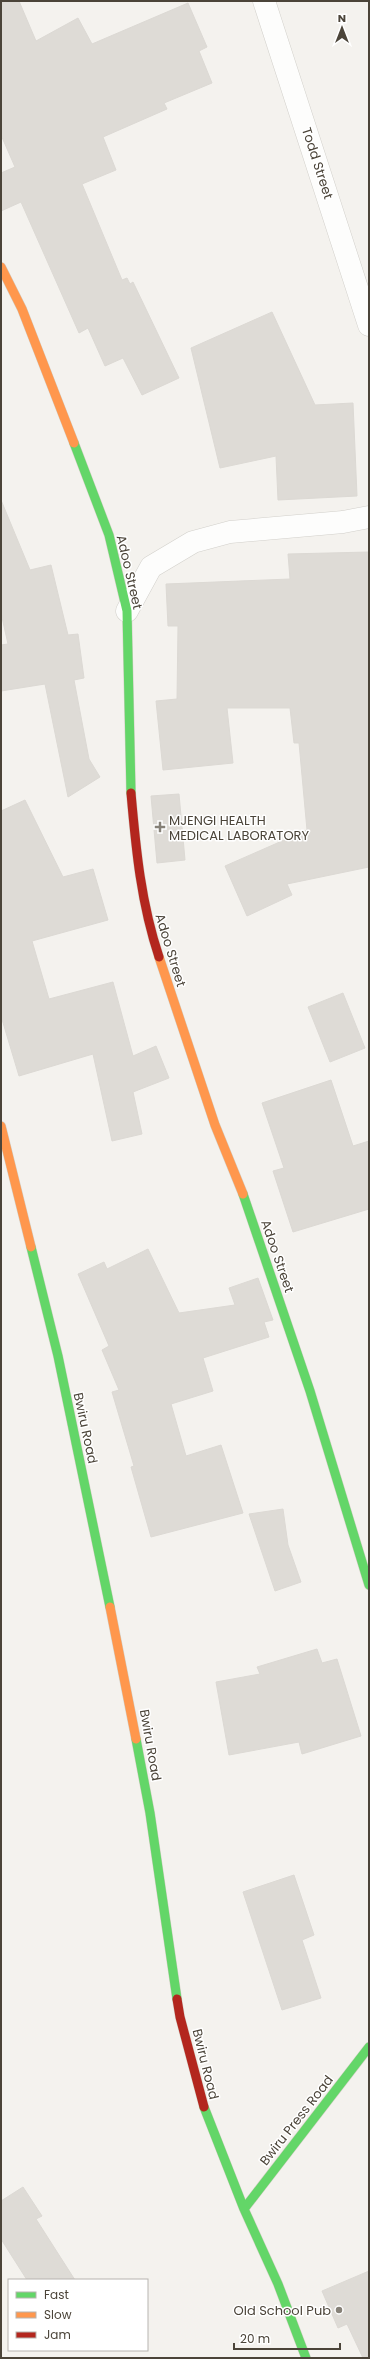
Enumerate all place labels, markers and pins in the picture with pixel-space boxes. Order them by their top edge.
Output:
place label: MJENGI HEALTH MEDICAL LABORATORY [169,811,310,845]
marker: MJENGI HEALTH MEDICAL LABORATORY [154,821,166,833]
place label: Old School Pub [234,2301,331,2320]
marker: Old School Pub [334,2305,344,2315]

